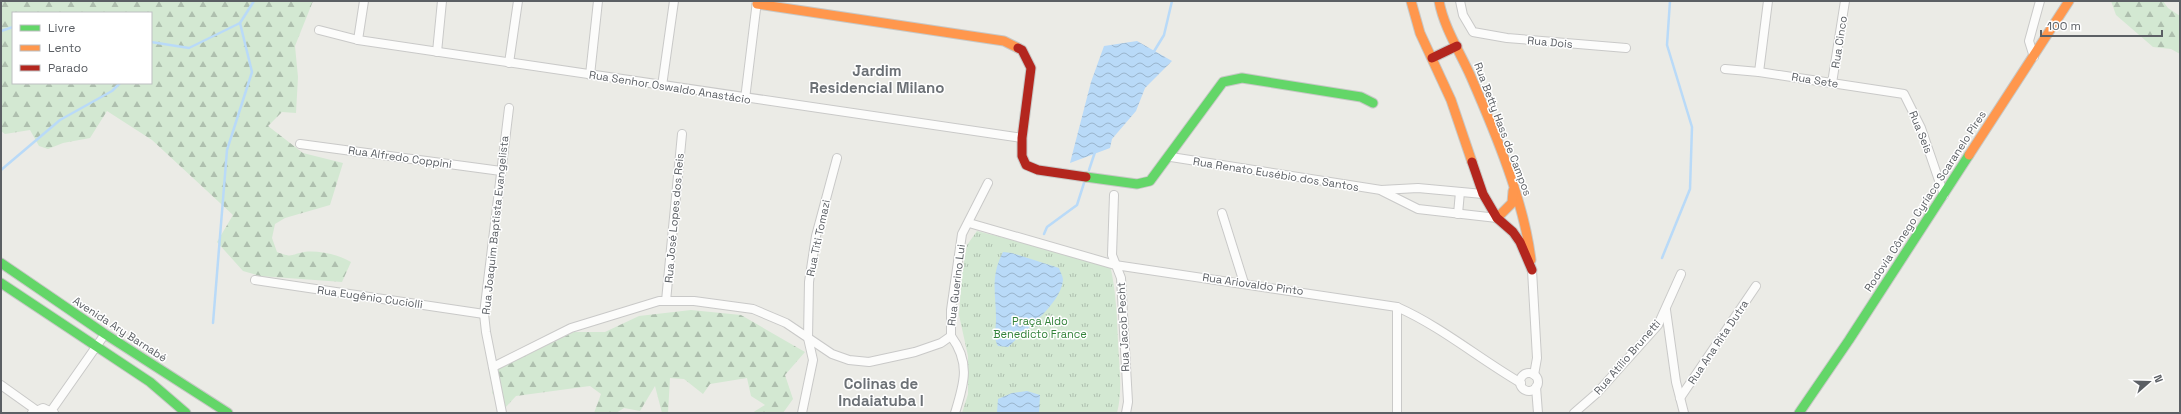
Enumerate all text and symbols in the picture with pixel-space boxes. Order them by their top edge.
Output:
legend [12,12,152,84]
scale bar [2041,12,2162,38]
street label: Rua Cinco [1828,15,1850,69]
text: 100 m [2047,18,2081,34]
text: Livre [48,20,75,36]
street label: Rua Dois [1527,33,1573,51]
text: Lento [48,40,82,56]
text: Parado [48,60,88,76]
street label: Rua Betty Hass de Campos [1471,60,1535,198]
district label: Jardim Residencial Milano [809,61,945,97]
street label: Rua Senhor Oswaldo Anastácio [588,67,752,107]
street label: Rua Sete [1791,69,1839,91]
street label: Rodovia Cônego Cyríaco Scaranelo Pires [1861,108,1989,294]
street label: Rua Seis [1906,109,1936,155]
street label: Rua Joaquim Baptista Evangelista [479,134,511,315]
street label: Rua Alfredo Coppini [347,143,453,171]
street label: Rua José Lopes dos Reis [661,152,687,284]
street label: Rua Renato Eusébio dos Santos [1192,154,1360,194]
street label: Rua Titi Tomazi [803,198,833,278]
street label: Rua Guerino Lui [944,243,968,327]
street label: Rua Ariovaldo Pinto [1201,270,1305,298]
street label: Rua Jacob Pecht [1114,282,1132,372]
street label: Rua Eugênio Cuciolli [316,283,424,311]
street label: Avenida Ary Barnabé [70,293,170,365]
street label: Rua Ana Rita Dutra [1685,297,1752,387]
park label: Praça Aldo Benedicto France [993,314,1087,341]
street label: Rua Atílio Brunetti [1591,316,1664,397]
north arrow [2129,362,2169,402]
text: N [2151,373,2166,384]
district label: Colinas de Indaiatuba I [838,374,924,410]

